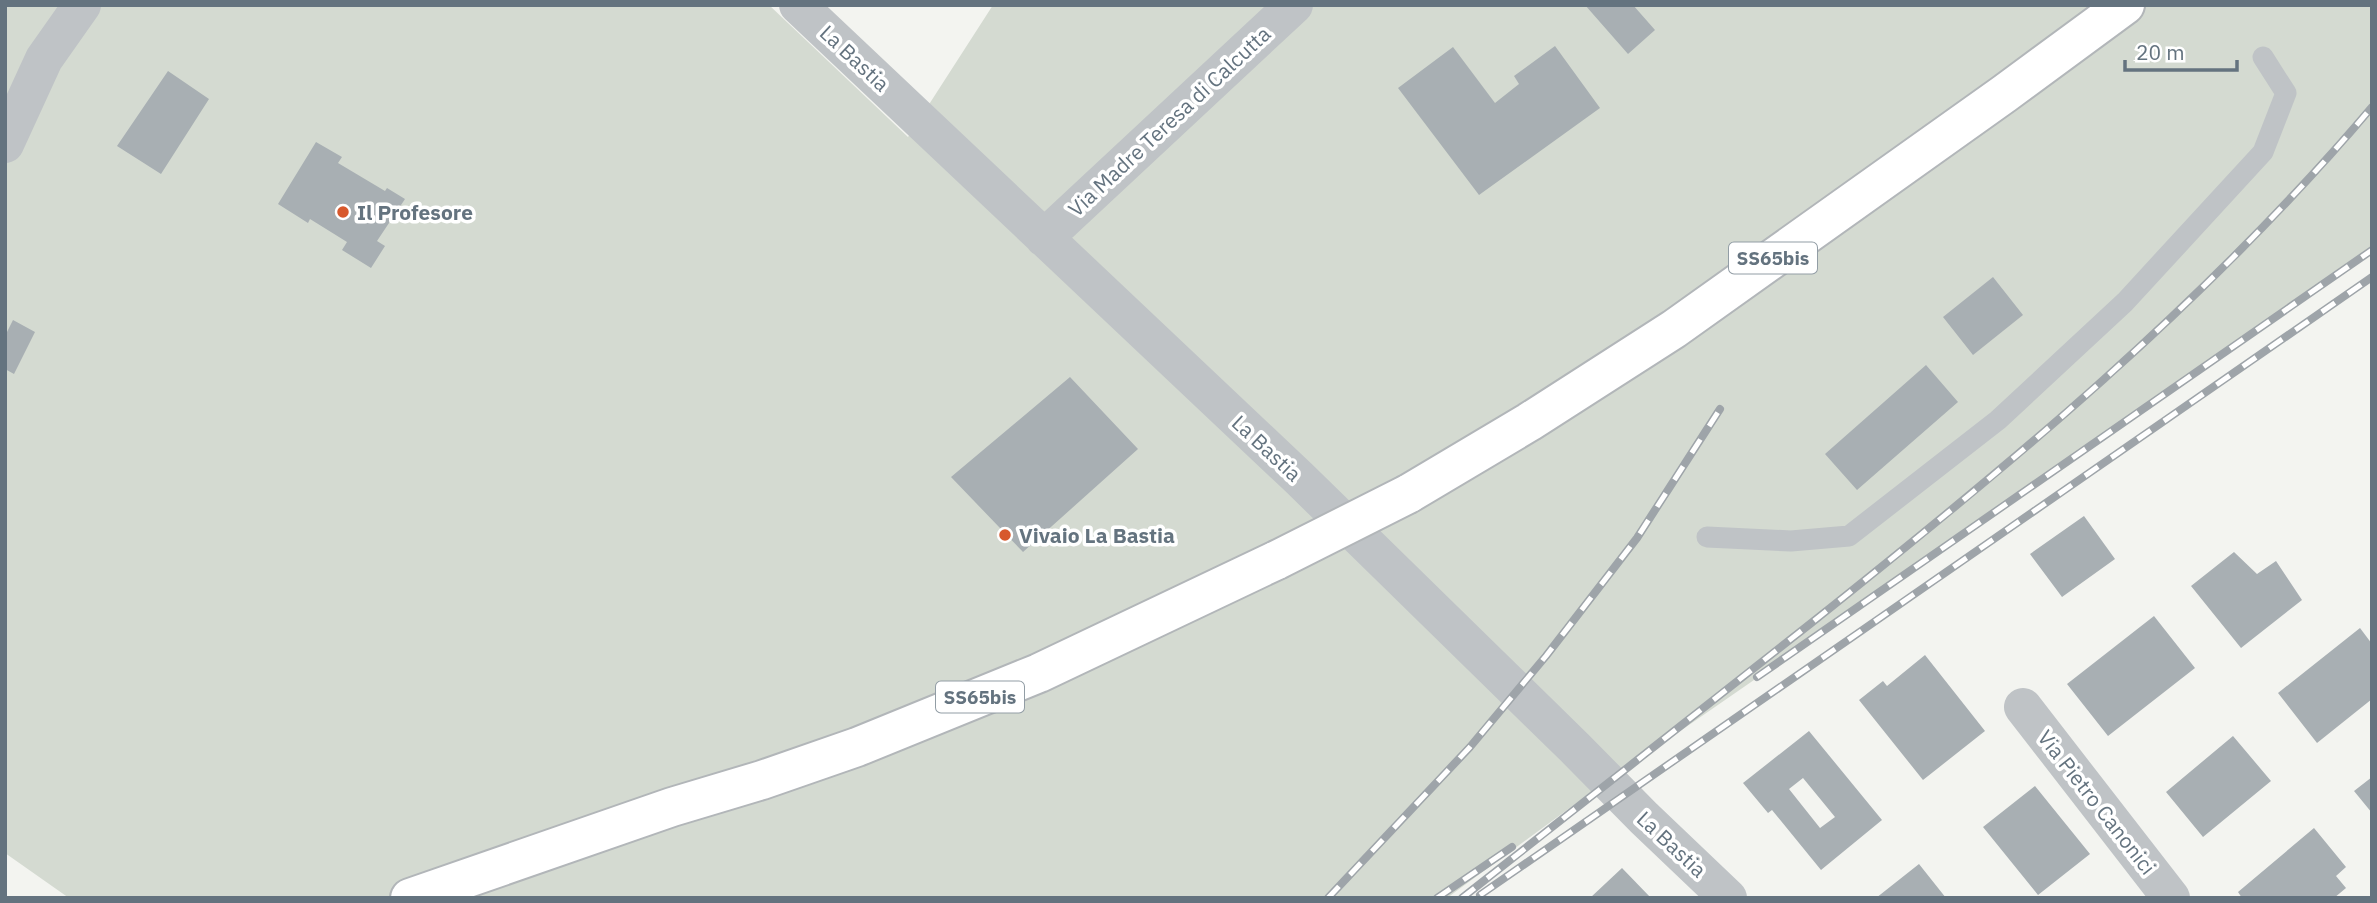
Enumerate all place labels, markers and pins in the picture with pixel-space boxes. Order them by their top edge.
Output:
place label: Il Profesore [357,198,473,226]
marker: Il Profesore [335,204,351,220]
place label: Vivaio La Bastia [1019,521,1175,549]
marker: Vivaio La Bastia [997,527,1013,543]

